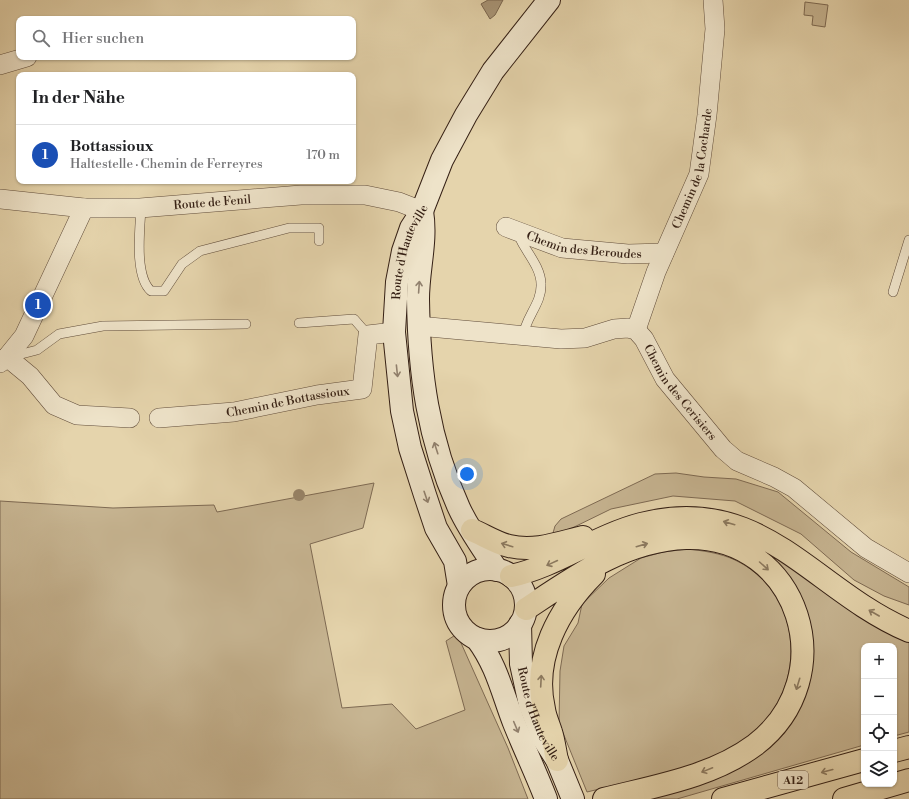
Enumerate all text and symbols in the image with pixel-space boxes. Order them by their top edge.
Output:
search box [16,16,356,60]
icon: search [30,27,52,49]
text: Hier suchen [62,29,144,48]
text: In der Nähe [32,87,125,109]
street label: Chemin de la Cocharde [669,108,716,231]
text: Bottassioux [70,137,154,156]
text: 1 [42,147,48,163]
text: 170 m [306,147,340,163]
text: Haltestelle · Chemin de Ferreyres [70,156,263,172]
street label: Route de Fenil [173,192,252,213]
street label: Route d'Hauteville [389,203,432,300]
street label: Chemin des Beroudes [524,228,642,262]
one-way arrow [415,281,422,294]
pin: 1 [25,290,51,320]
street label: Chemin des Cerisiers [640,342,720,444]
one-way arrow [393,364,401,377]
street label: Chemin de Bottassioux [226,384,351,421]
one-way arrow [432,442,439,455]
your location [457,464,477,484]
one-way arrow [423,490,430,503]
one-way arrow [722,519,735,526]
one-way arrow [501,541,514,548]
one-way arrow [635,541,648,548]
one-way arrow [546,560,558,567]
one-way arrow [759,562,770,571]
one-way arrow [868,609,880,617]
map controls [861,643,897,787]
button: + [861,643,897,679]
street label: Route d'Hauteville [514,665,563,764]
one-way arrow [537,675,545,688]
one-way arrow [794,678,801,691]
button: − [861,679,897,715]
button: locate [861,715,897,751]
one-way arrow [512,721,520,733]
button: layers [861,751,897,787]
one-way arrow [702,767,714,775]
one-way arrow [820,768,833,775]
road number: A12 [778,771,808,789]

